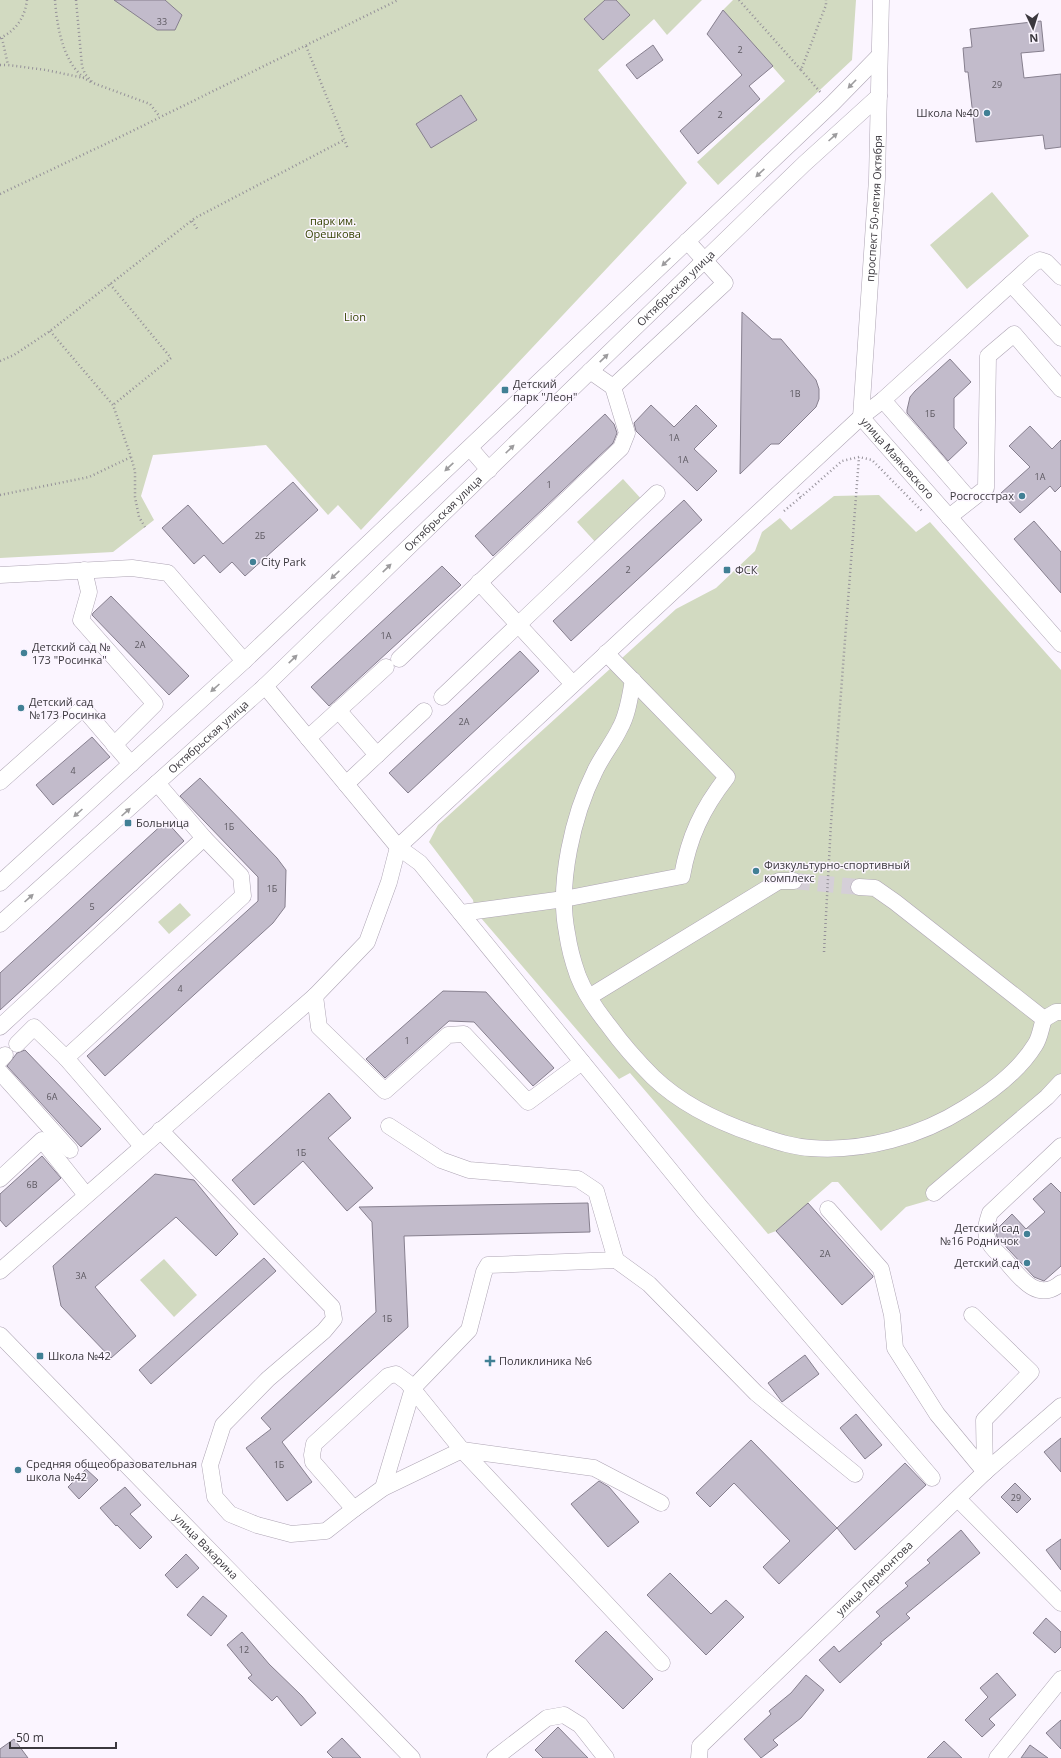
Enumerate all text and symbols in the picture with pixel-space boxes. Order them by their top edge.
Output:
north arrow [1013,8,1053,48]
house number: 33 [157,15,167,28]
text: N [1029,31,1039,46]
house number: 2 [737,43,743,56]
house number: 29 [992,78,1002,91]
one-way arrow [847,79,857,89]
place label: Школа №40 [916,105,979,120]
house number: 2 [717,108,723,121]
marker: Школа №40 [982,108,992,118]
one-way arrow [828,133,839,142]
street label: проспект 50-летия Октября [862,135,885,282]
one-way arrow [755,168,765,177]
park label: парк им. Орешкова [305,213,361,241]
street label: Октябрьская улица [633,247,718,329]
one-way arrow [661,257,671,267]
park label: Lion [344,309,366,324]
one-way arrow [599,353,609,363]
place label: Детский парк "Леон" [513,376,577,404]
marker: Детский парк "Леон" [500,385,510,395]
house number: 1В [790,387,801,400]
house number: 1Б [925,407,936,420]
street label: улица Маяковского [858,414,938,502]
house number: 1А [669,431,680,444]
one-way arrow [505,444,515,454]
house number: 1А [678,453,689,466]
one-way arrow [444,462,454,472]
house number: 1А [1035,470,1046,483]
street label: Октябрьская улица [400,472,485,555]
house number: 1 [546,478,552,491]
place label: Росгосстрах [950,488,1014,503]
marker: Росгосстрах [1017,491,1027,501]
house number: 2Б [255,529,266,542]
place label: City Park [261,554,306,569]
marker: City Park [248,557,258,567]
place label: ФСК [735,562,758,577]
house number: 2 [625,563,631,576]
one-way arrow [382,564,392,573]
marker: ФСК [722,565,732,575]
one-way arrow [330,571,340,580]
house number: 1А [381,629,392,642]
house number: 2А [135,638,146,651]
place label: Детский сад № 173 "Росинка" [32,639,110,667]
marker: Детский сад № 173 "Росинка" [19,648,29,658]
one-way arrow [288,654,298,664]
one-way arrow [210,683,220,692]
place label: Детский сад №173 Росинка [29,694,106,722]
street label: Октябрьская улица [165,696,251,777]
marker: Детский сад №173 Росинка [16,703,26,713]
house number: 2А [459,715,470,728]
house number: 4 [70,764,76,777]
one-way arrow [120,807,131,816]
one-way arrow [72,808,83,817]
place label: Больница [136,815,189,830]
marker: Больница [123,818,133,828]
house number: 1Б [224,820,235,833]
place label: Физкультурно-спортивный комплекс [764,857,910,885]
marker: Физкультурно-спортивный комплекс [751,866,761,876]
house number: 1Б [267,882,278,895]
one-way arrow [24,894,34,903]
house number: 5 [89,900,95,913]
house number: 4 [177,982,183,995]
house number: 1 [404,1034,410,1047]
house number: 6А [47,1090,58,1103]
house number: 1Б [296,1146,307,1159]
house number: 6В [27,1178,38,1191]
place label: Детский сад №16 Родничок [940,1220,1020,1248]
marker: Детский сад №16 Родничок [1022,1229,1032,1239]
house number: 2А [820,1247,831,1260]
place label: Детский сад [955,1255,1020,1270]
marker: Детский сад [1022,1258,1032,1268]
house number: 3А [76,1269,87,1282]
house number: 1Б [382,1312,393,1325]
place label: Школа №42 [48,1348,111,1363]
marker: Школа №42 [35,1351,45,1361]
place label: Поликлиника №6 [499,1353,592,1368]
marker: Поликлиника №6 [484,1355,496,1367]
place label: Средняя общеобразовательная школа №42 [26,1456,197,1484]
house number: 1Б [274,1458,285,1471]
marker: Средняя общеобразовательная школа №42 [13,1465,23,1475]
house number: 29 [1011,1491,1021,1504]
street label: улица Вакарина [171,1510,242,1582]
street label: улица Лермонтова [832,1537,916,1618]
house number: 12 [239,1643,249,1656]
scale bar [10,1724,116,1750]
text: 50 m [16,1729,44,1746]

